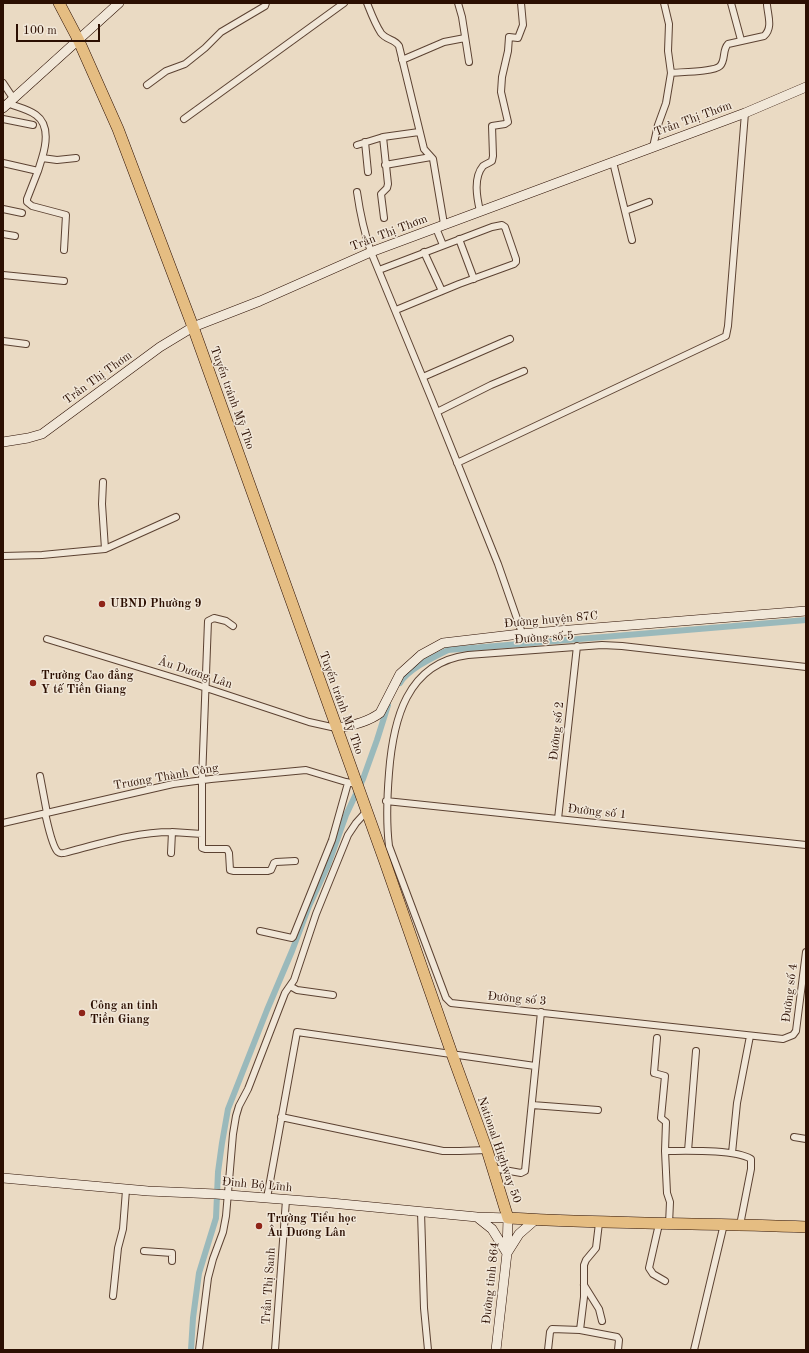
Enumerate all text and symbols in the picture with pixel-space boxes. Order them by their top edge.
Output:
scale bar [18,16,102,42]
text: 100 m [23,25,57,37]
street label: Trần Thị Thơm [652,98,734,140]
street label: Trần Thị Thơm [348,212,430,254]
street label: Tuyến tránh Mỹ Tho [207,344,257,452]
street label: Trần Thị Thơm [61,348,135,408]
place label: UBND Phường 9 [110,597,201,611]
marker: UBND Phường 9 [97,599,107,609]
street label: Đường huyện 87C [503,609,599,631]
street label: Đường số 5 [514,629,574,647]
street label: Tuyến tránh Mỹ Tho [316,649,366,757]
street label: Âu Dương Lân [156,654,234,692]
place label: Trường Cao đẳng Y tế Tiền Giang [41,669,133,697]
marker: Trường Cao đẳng Y tế Tiền Giang [28,678,38,688]
street label: Đường số 2 [547,701,567,761]
street label: Trương Thành Công [112,761,220,793]
street label: Đường số 1 [567,802,627,822]
street label: Đường số 4 [779,963,801,1023]
street label: Đường số 3 [487,989,547,1009]
place label: Công an tỉnh Tiền Giang [90,999,158,1027]
marker: Công an tỉnh Tiền Giang [77,1008,87,1018]
street label: National Highway 50 [474,1095,524,1205]
street label: Đinh Bộ Lĩnh [221,1175,293,1195]
place label: Trường Tiểu học Âu Dương Lân [267,1212,356,1240]
marker: Trường Tiểu học Âu Dương Lân [254,1221,264,1231]
street label: Đường tỉnh 864 [480,1241,502,1325]
street label: Trần Thị Sanh [259,1247,279,1325]

